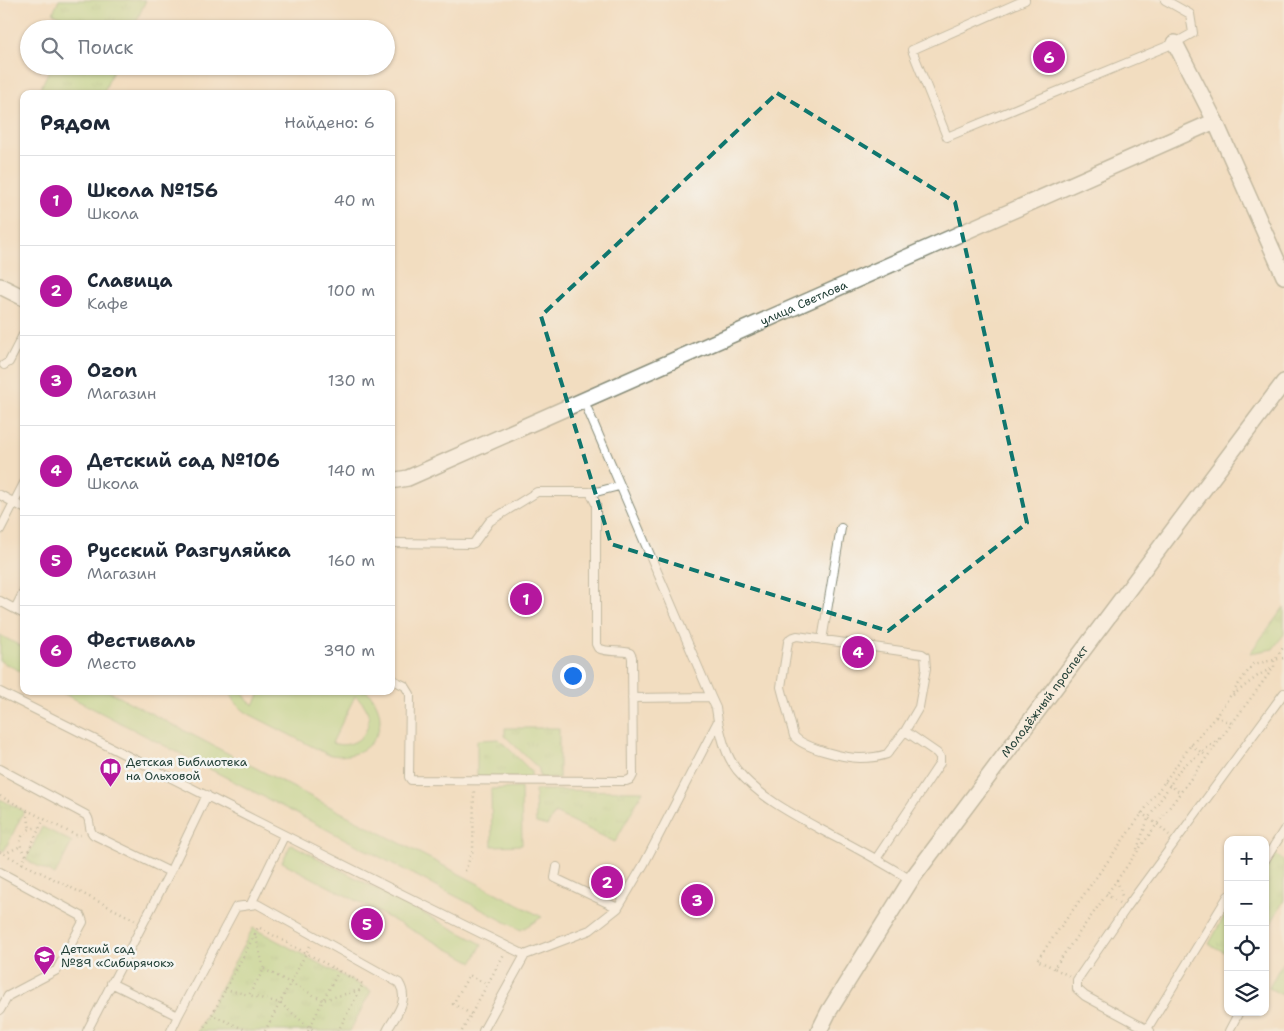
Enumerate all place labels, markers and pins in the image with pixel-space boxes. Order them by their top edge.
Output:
pin: 6 [1033,38,1065,76]
pin: 1 [510,580,542,618]
pin: 4 [842,633,874,671]
place label: Детская Библиотека на Ольховой [126,754,248,784]
library icon: Детская Библиотека на Ольховой [98,757,122,788]
pin: 2 [591,863,623,901]
pin: 3 [681,881,713,919]
pin: 5 [351,905,383,943]
place label: Детский сад №89 «Сибирячок» [61,941,175,971]
school or university icon: Детский сад №89 «Сибирячок» [33,944,57,975]

